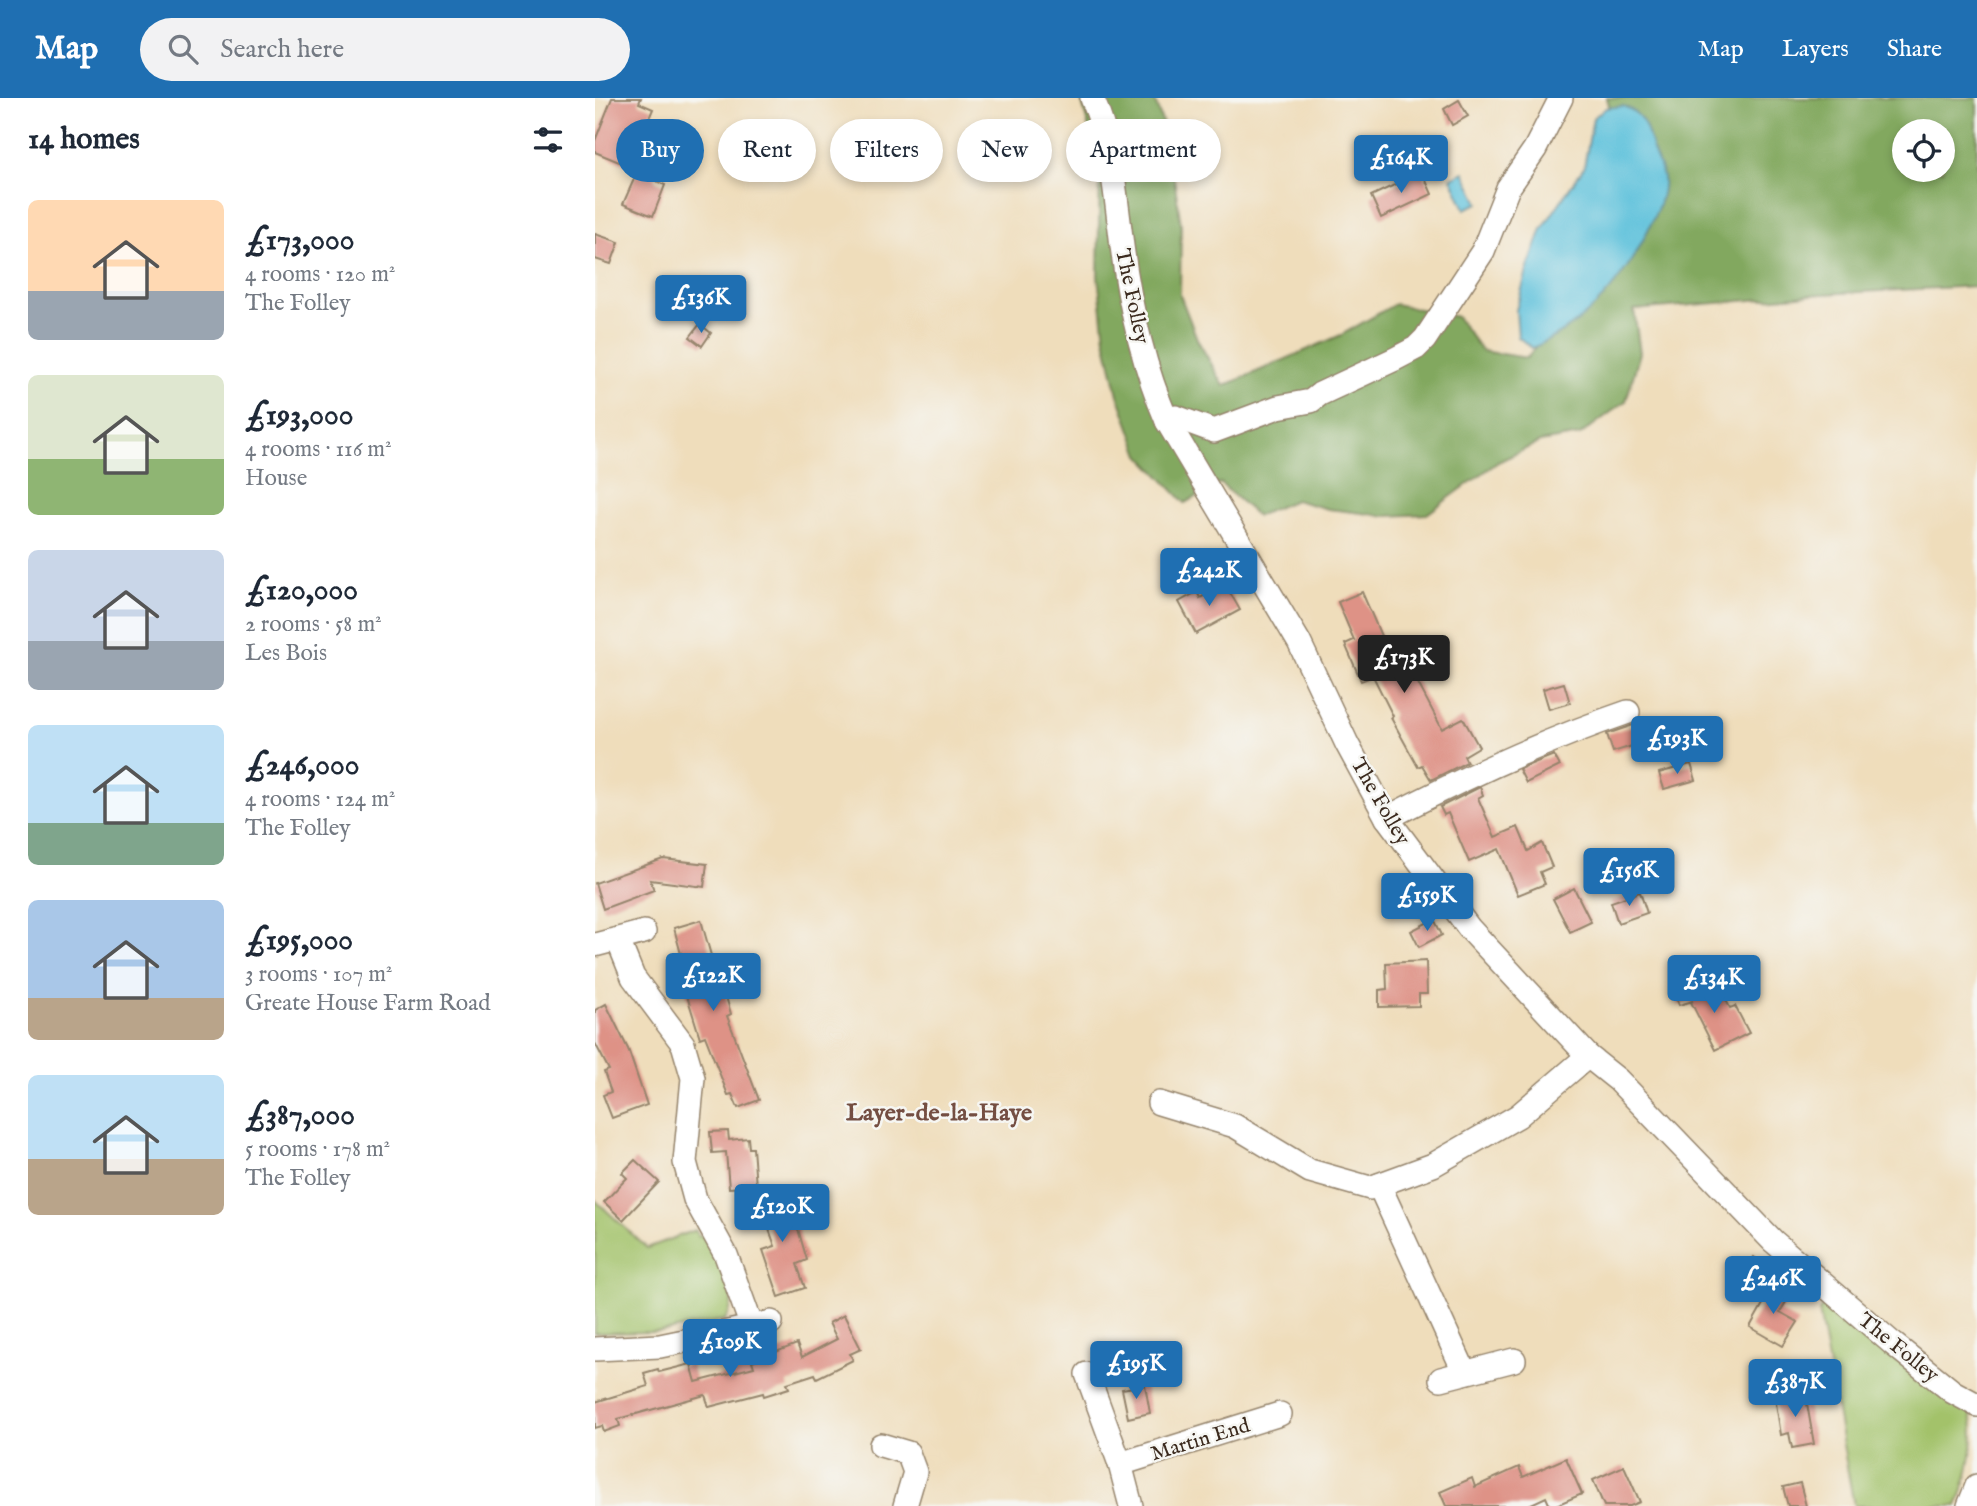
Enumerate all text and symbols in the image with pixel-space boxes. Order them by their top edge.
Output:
search box [140,18,630,81]
text: Map [35,28,98,70]
icon: search [164,30,202,68]
text: Search here [220,33,344,66]
text: Map [1698,34,1744,65]
text: Layers [1782,34,1849,65]
text: Share [1887,34,1942,65]
chip: Buy [616,119,704,182]
chip: Rent [718,119,816,182]
chip: Filters [830,119,943,182]
chip: New [957,119,1052,182]
chip: Apartment [1066,119,1221,182]
map controls [1892,119,1955,182]
button: locate [1892,119,1955,182]
text: 14 homes [28,121,140,159]
icon: filters [529,121,567,159]
pin: £164K [1352,136,1450,195]
text: £164K [1370,143,1432,172]
text: £173,000 [245,222,354,260]
icon: home [84,228,168,312]
street label: The Folley [1108,246,1155,347]
text: 4 rooms · 120 m² [245,260,395,289]
pin: £136K [652,275,750,335]
text: £136K [671,283,731,312]
text: The Folley [245,289,351,318]
text: £193,000 [245,397,353,435]
icon: home [84,403,168,487]
text: 4 rooms · 116 m² [245,435,392,464]
text: House [245,464,307,493]
pin: £242K [1160,548,1258,608]
text: £242K [1176,556,1242,585]
text: £120,000 [245,572,358,610]
icon: home [84,578,168,662]
text: 2 rooms · 58 m² [245,610,382,639]
pin: £173K [1355,636,1453,695]
text: Les Bois [245,639,327,668]
text: £173K [1374,643,1434,672]
pin: £193K [1628,716,1726,776]
text: £193K [1647,724,1707,753]
text: £246,000 [245,747,359,785]
icon: home [84,753,168,837]
street label: The Folley [1344,753,1416,851]
text: 4 rooms · 124 m² [245,785,395,814]
text: The Folley [245,814,351,843]
pin: £156K [1580,848,1678,908]
text: £156K [1599,856,1659,885]
pin: £159K [1378,874,1476,933]
text: £159K [1397,881,1457,910]
text: £195,000 [245,922,353,960]
icon: home [84,928,168,1012]
pin: £122K [664,954,762,1013]
pin: £134K [1665,956,1763,1015]
text: 3 rooms · 107 m² [245,960,393,989]
text: £122K [682,961,744,990]
text: £134K [1684,963,1745,992]
text: Greate House Farm Road [245,989,490,1018]
text: £387,000 [245,1097,355,1135]
district label: Layer-de-la-Haye [846,1098,1032,1129]
icon: home [84,1103,168,1187]
text: 5 rooms · 178 m² [245,1135,390,1164]
text: The Folley [245,1164,351,1193]
pin: £120K [733,1184,831,1244]
text: £120K [750,1192,814,1221]
pin: £246K [1724,1256,1822,1316]
text: £246K [1741,1264,1805,1293]
street label: The Folley [1852,1307,1945,1389]
pin: £109K [681,1320,779,1379]
text: £109K [699,1327,761,1356]
pin: £195K [1087,1342,1185,1401]
text: £195K [1106,1349,1166,1378]
pin: £387K [1746,1360,1844,1419]
text: £387K [1765,1367,1825,1396]
street label: Martin End [1148,1412,1254,1468]

